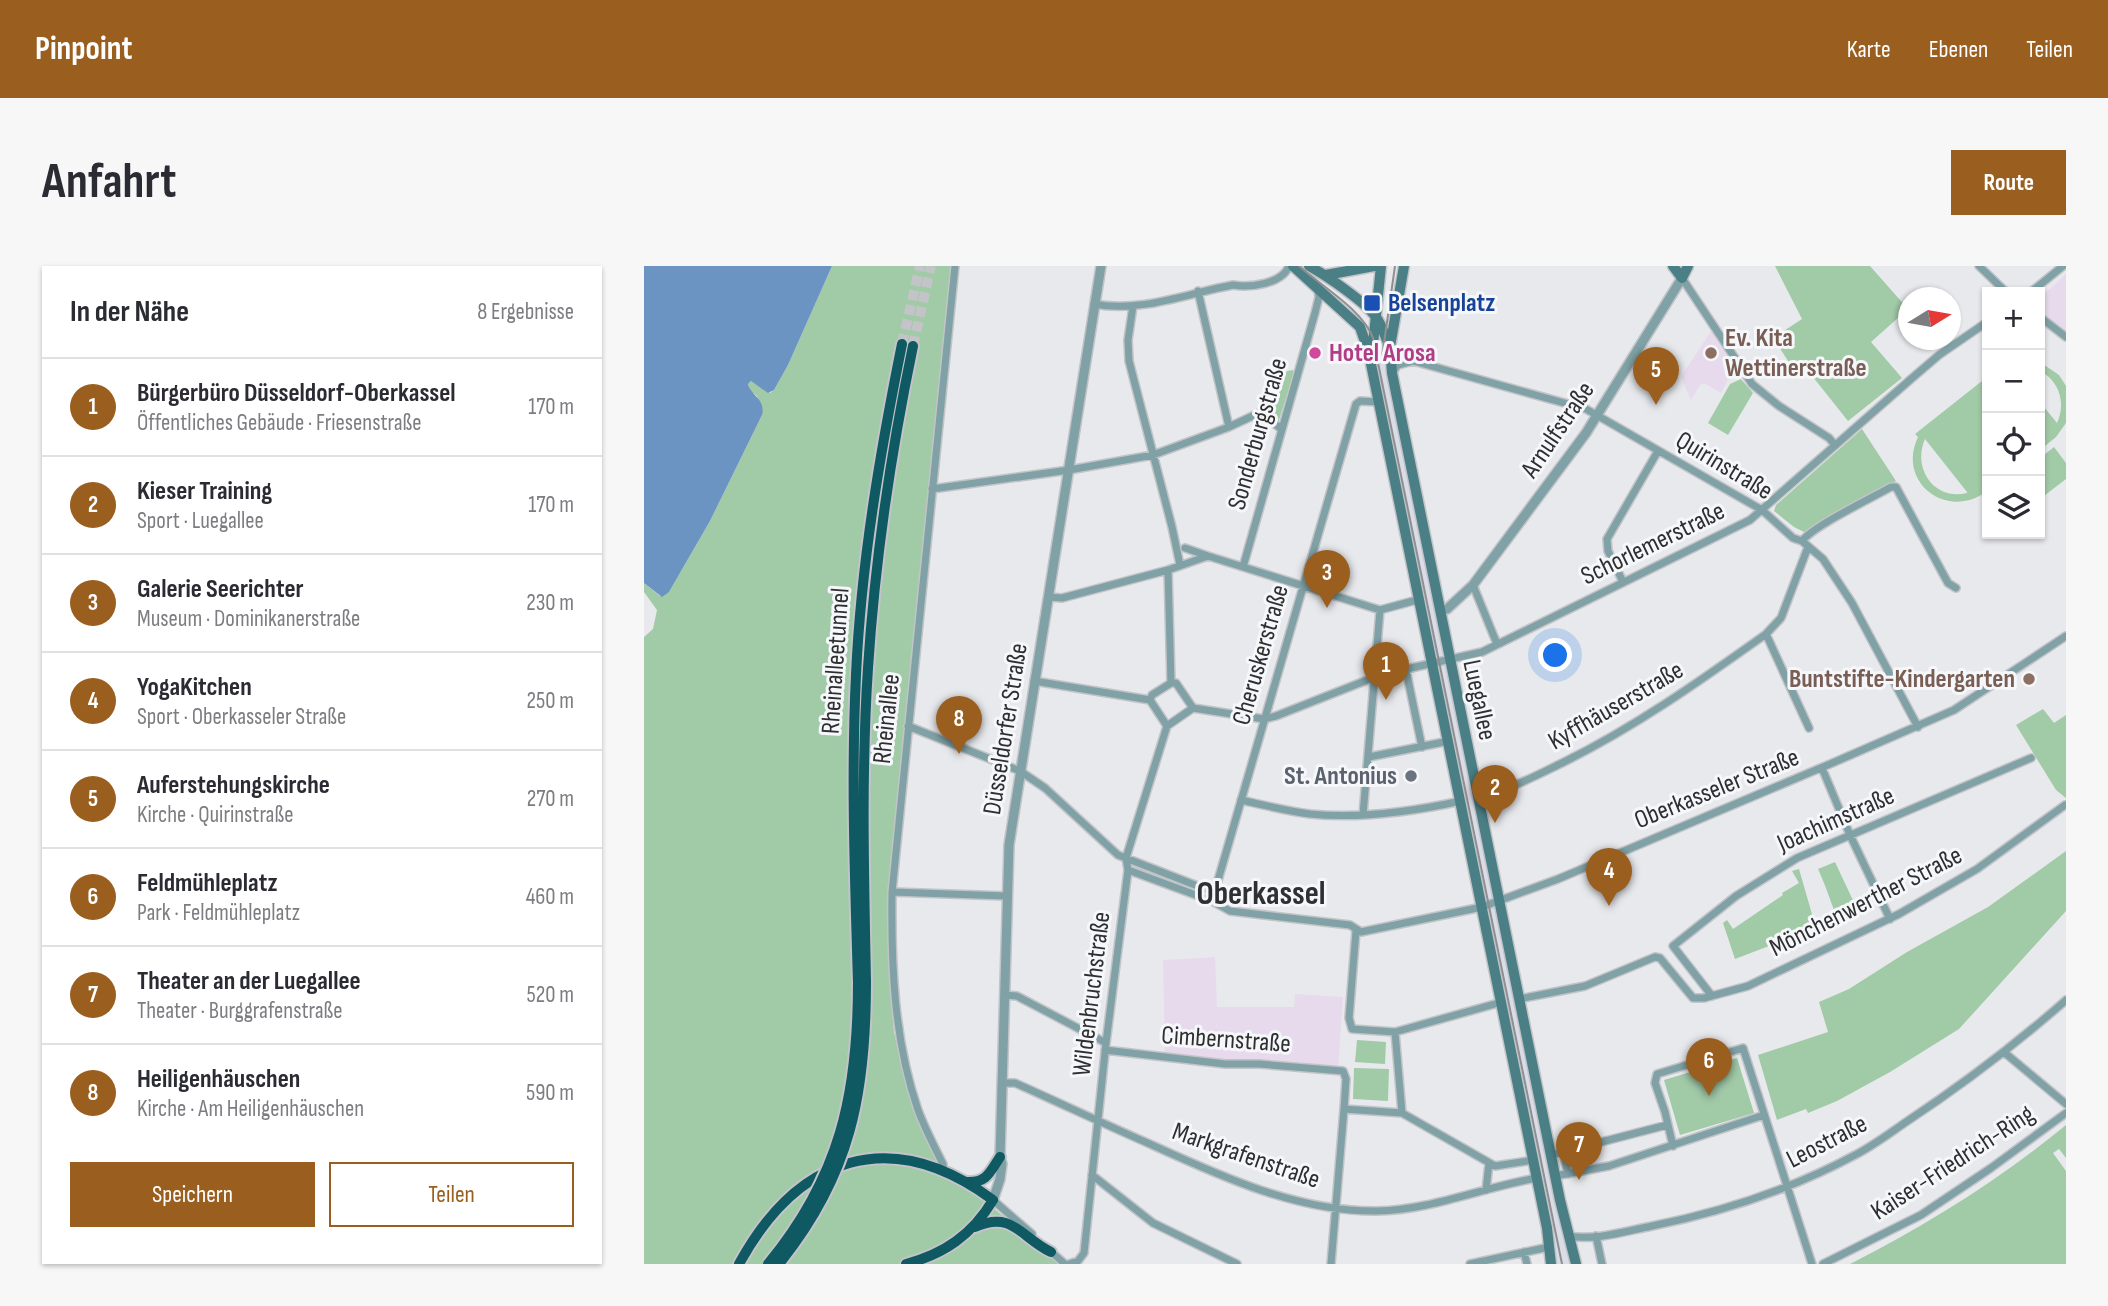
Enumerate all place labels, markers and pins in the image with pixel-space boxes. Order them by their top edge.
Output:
place label: Belsenplatz [1388,288,1495,319]
marker: Belsenplatz [1362,293,1382,313]
place label: Ev. Kita Wettinerstraße [1725,323,1867,384]
place label: Hotel Arosa [1329,338,1436,369]
marker: Hotel Arosa [1307,345,1323,361]
marker: Ev. Kita Wettinerstraße [1703,345,1719,361]
pin: 5 [1633,347,1679,405]
pin: 3 [1304,550,1350,608]
pin: 1 [1363,642,1409,700]
place label: Buntstifte-Kindergarten [1789,664,2015,695]
marker: Buntstifte-Kindergarten [2021,671,2037,687]
pin: 8 [936,696,982,754]
place label: St. Antonius [1284,761,1397,792]
pin: 2 [1472,765,1518,823]
marker: St. Antonius [1403,768,1419,784]
pin: 4 [1586,848,1632,906]
pin: 6 [1686,1038,1732,1096]
pin: 7 [1556,1122,1602,1180]

